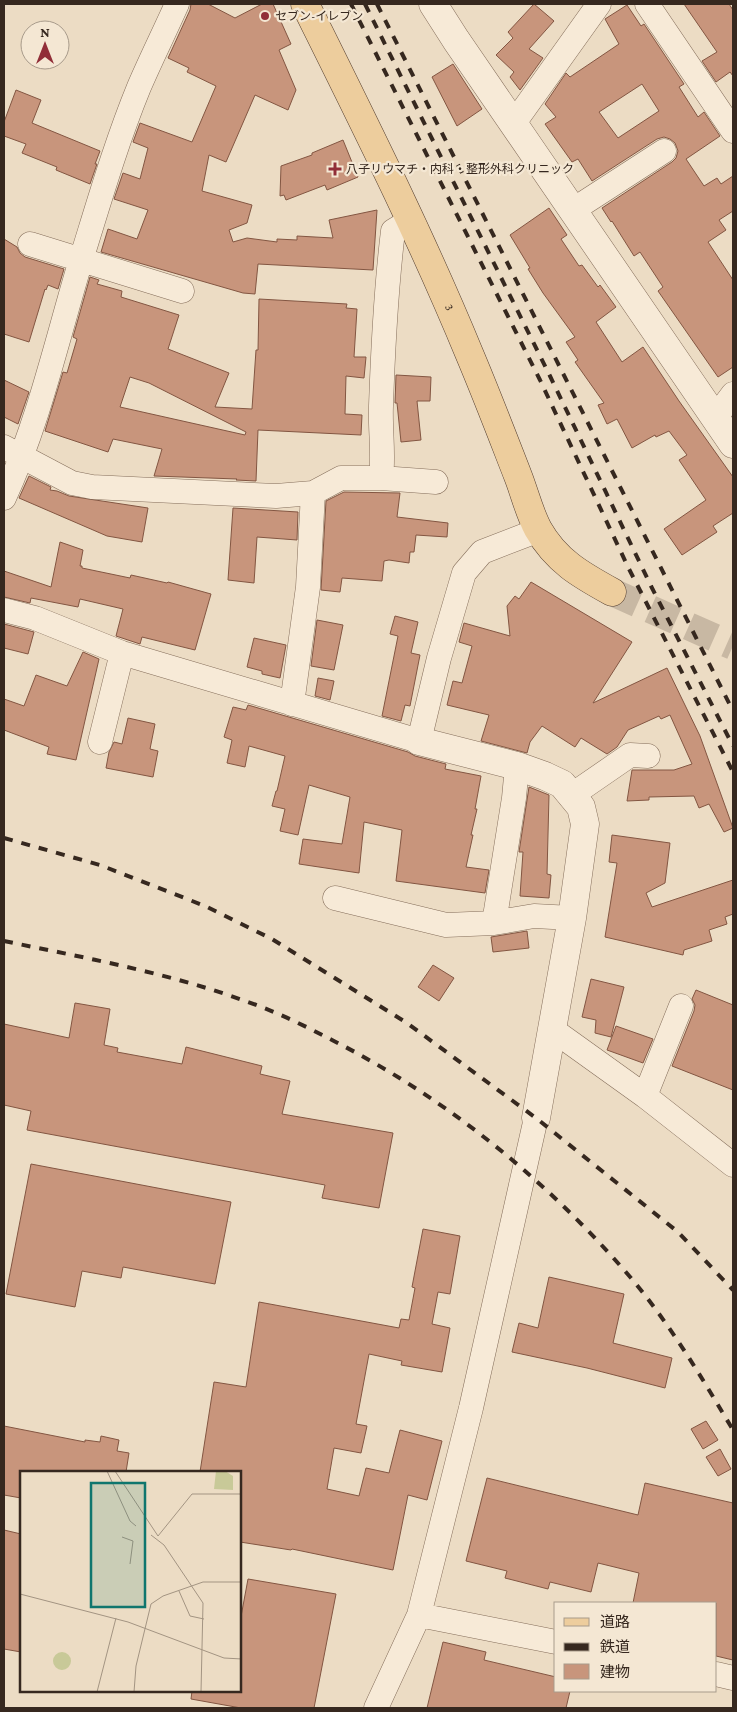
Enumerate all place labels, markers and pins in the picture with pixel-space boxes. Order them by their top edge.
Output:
place label: セブン-イレブン [275,9,363,23]
marker: セブン-イレブン [259,10,271,22]
marker: 八子リウマチ・内科・整形外科クリニック [328,162,342,176]
place label: 八子リウマチ・内科・整形外科クリニック [346,162,574,176]

